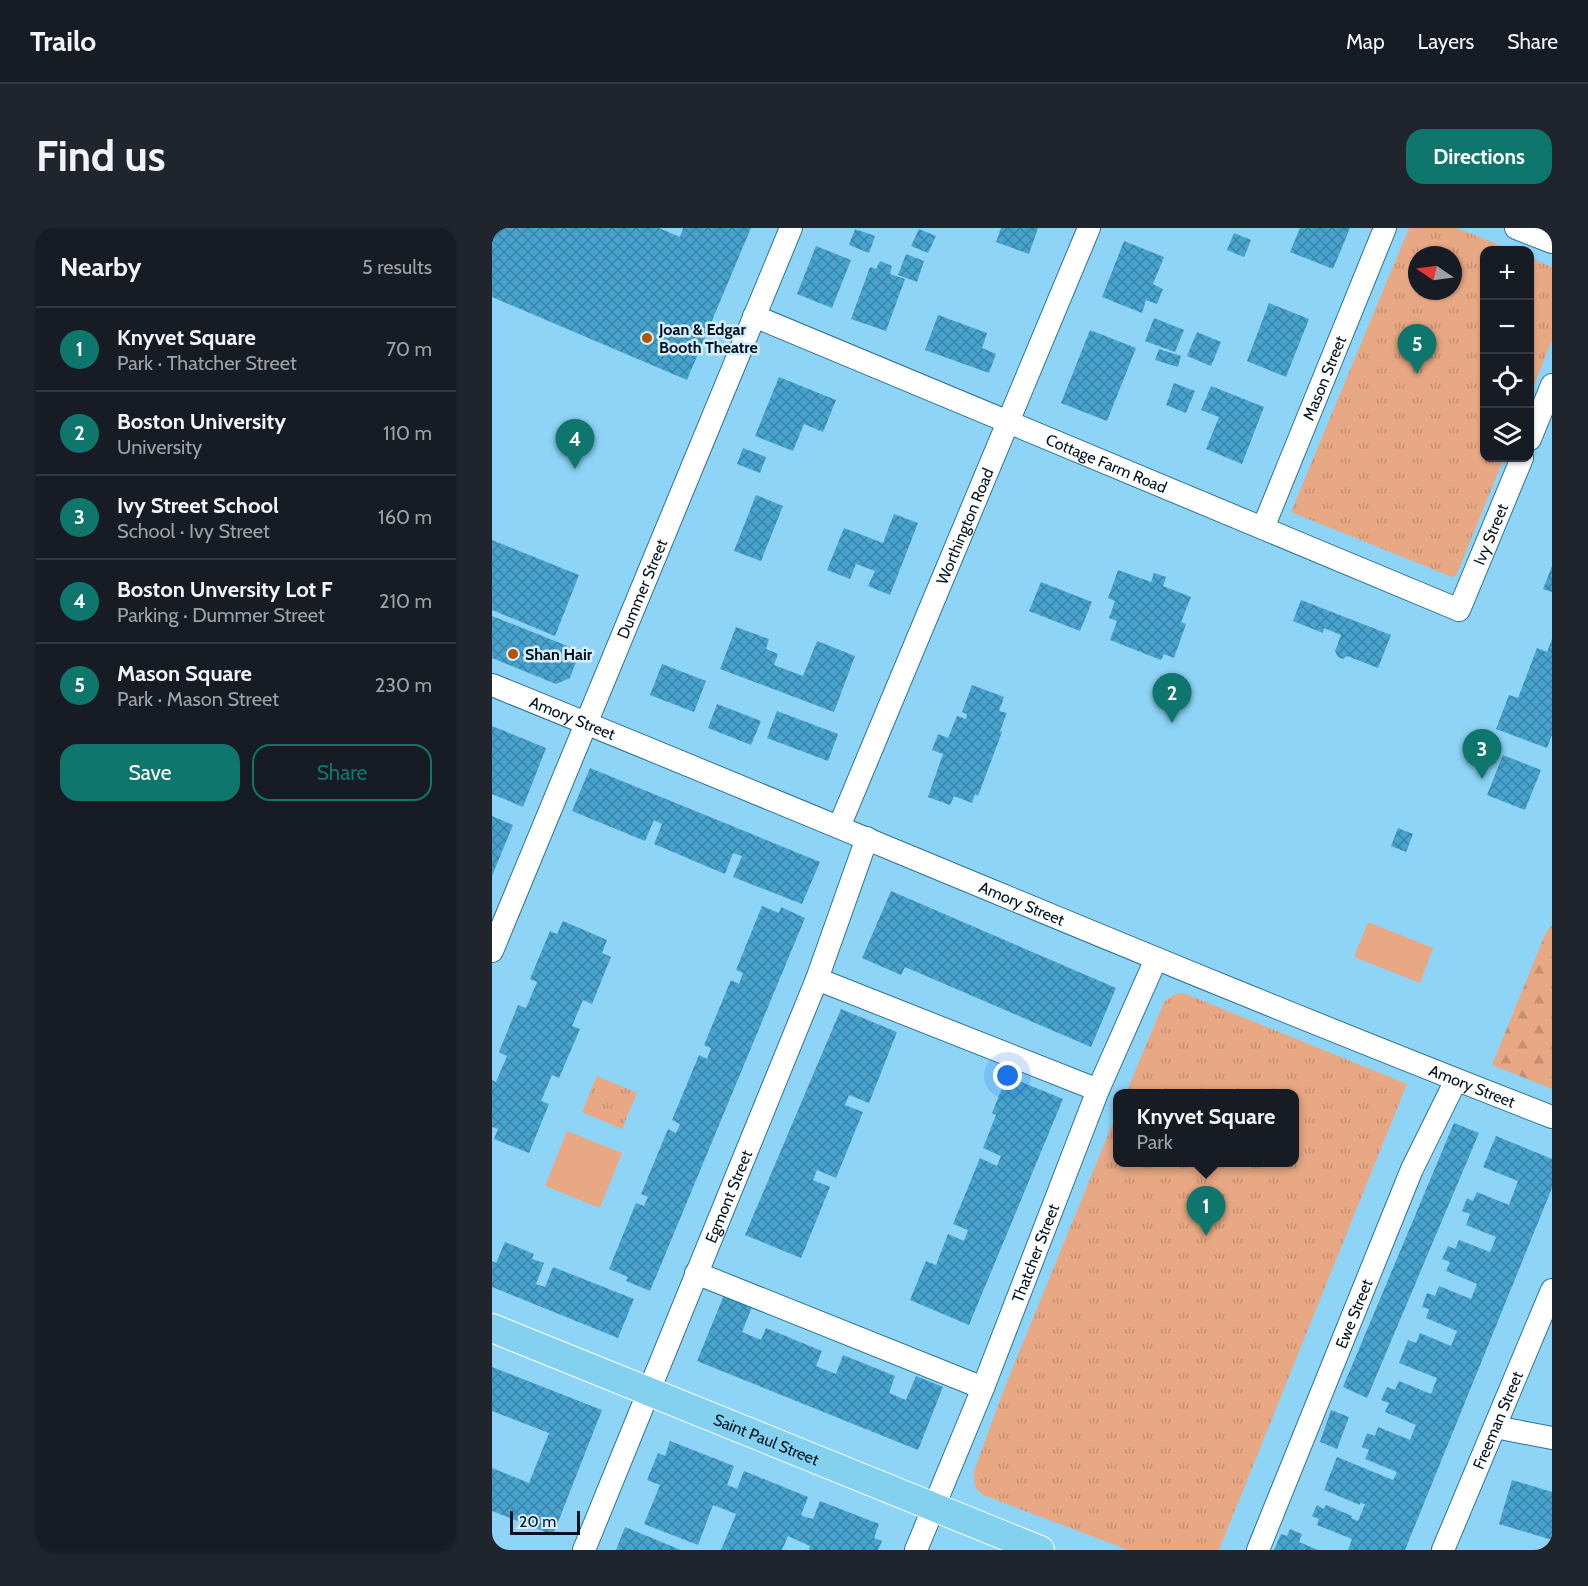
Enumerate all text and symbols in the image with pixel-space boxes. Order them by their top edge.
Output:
text: Trailo [30,24,96,58]
text: Map [1346,29,1385,54]
text: Layers [1418,29,1474,54]
text: Share [1507,29,1558,54]
button: Directions [1406,129,1552,184]
text: Find us [36,130,165,182]
north arrow [1408,246,1462,300]
map controls [1480,246,1534,462]
button: + [1480,246,1534,300]
text: Nearby [60,251,141,283]
text: 5 results [362,255,432,279]
button: − [1480,300,1534,354]
place label: Joan & Edgar Booth Theatre [658,320,758,357]
text: Knyvet Square [117,324,256,351]
pin: 5 [1398,324,1436,374]
marker: Joan & Edgar Booth Theatre [640,331,654,345]
street label: Mason Street [1299,332,1350,423]
text: 1 [76,337,83,361]
text: 70 m [386,337,432,361]
text: Park · Thatcher Street [117,351,297,375]
button: locate [1480,354,1534,408]
text: Boston University [117,408,286,435]
button: layers [1480,408,1534,462]
pin: 4 [556,420,595,469]
text: 2 [74,421,85,445]
text: 110 m [383,421,432,445]
street label: Cottage Farm Road [1043,430,1170,497]
text: University [117,435,202,459]
street label: Worthington Road [932,465,998,587]
text: Ivy Street School [117,492,279,519]
street label: Ivy Street [1470,500,1512,568]
text: 3 [74,505,85,529]
text: 160 m [378,505,432,529]
text: School · Ivy Street [117,519,270,543]
street label: Dummer Street [613,536,672,642]
text: Boston Unversity Lot F [117,576,333,603]
text: 4 [73,589,86,613]
text: 210 m [379,589,432,613]
text: Parking · Dummer Street [117,603,325,627]
place label: Shan Hair [525,645,593,664]
marker: Shan Hair [506,647,520,661]
text: Mason Square [117,660,252,687]
text: 5 [74,673,85,697]
text: 230 m [375,673,432,697]
pin: 2 [1152,674,1192,723]
text: Park · Mason Street [117,687,279,711]
street label: Amory Street [527,692,619,744]
pin: 3 [1462,730,1502,779]
button: Save [60,744,240,801]
button: Share [252,744,432,801]
street label: Amory Street [976,877,1068,930]
your location [993,1061,1022,1090]
street label: Amory Street [1426,1061,1518,1112]
popup [1113,1089,1299,1167]
text: Knyvet Square [1137,1103,1275,1130]
text: Park [1137,1130,1173,1154]
street label: Egmont Street [701,1147,756,1246]
pin: 1 [1186,1186,1226,1236]
street label: Thatcher Street [1008,1201,1063,1305]
street label: Ewe Street [1332,1276,1377,1351]
street label: Freeman Street [1469,1368,1527,1472]
street label: Saint Paul Street [711,1410,822,1470]
scale bar [510,1508,580,1536]
text: 20 m [519,1512,556,1531]

